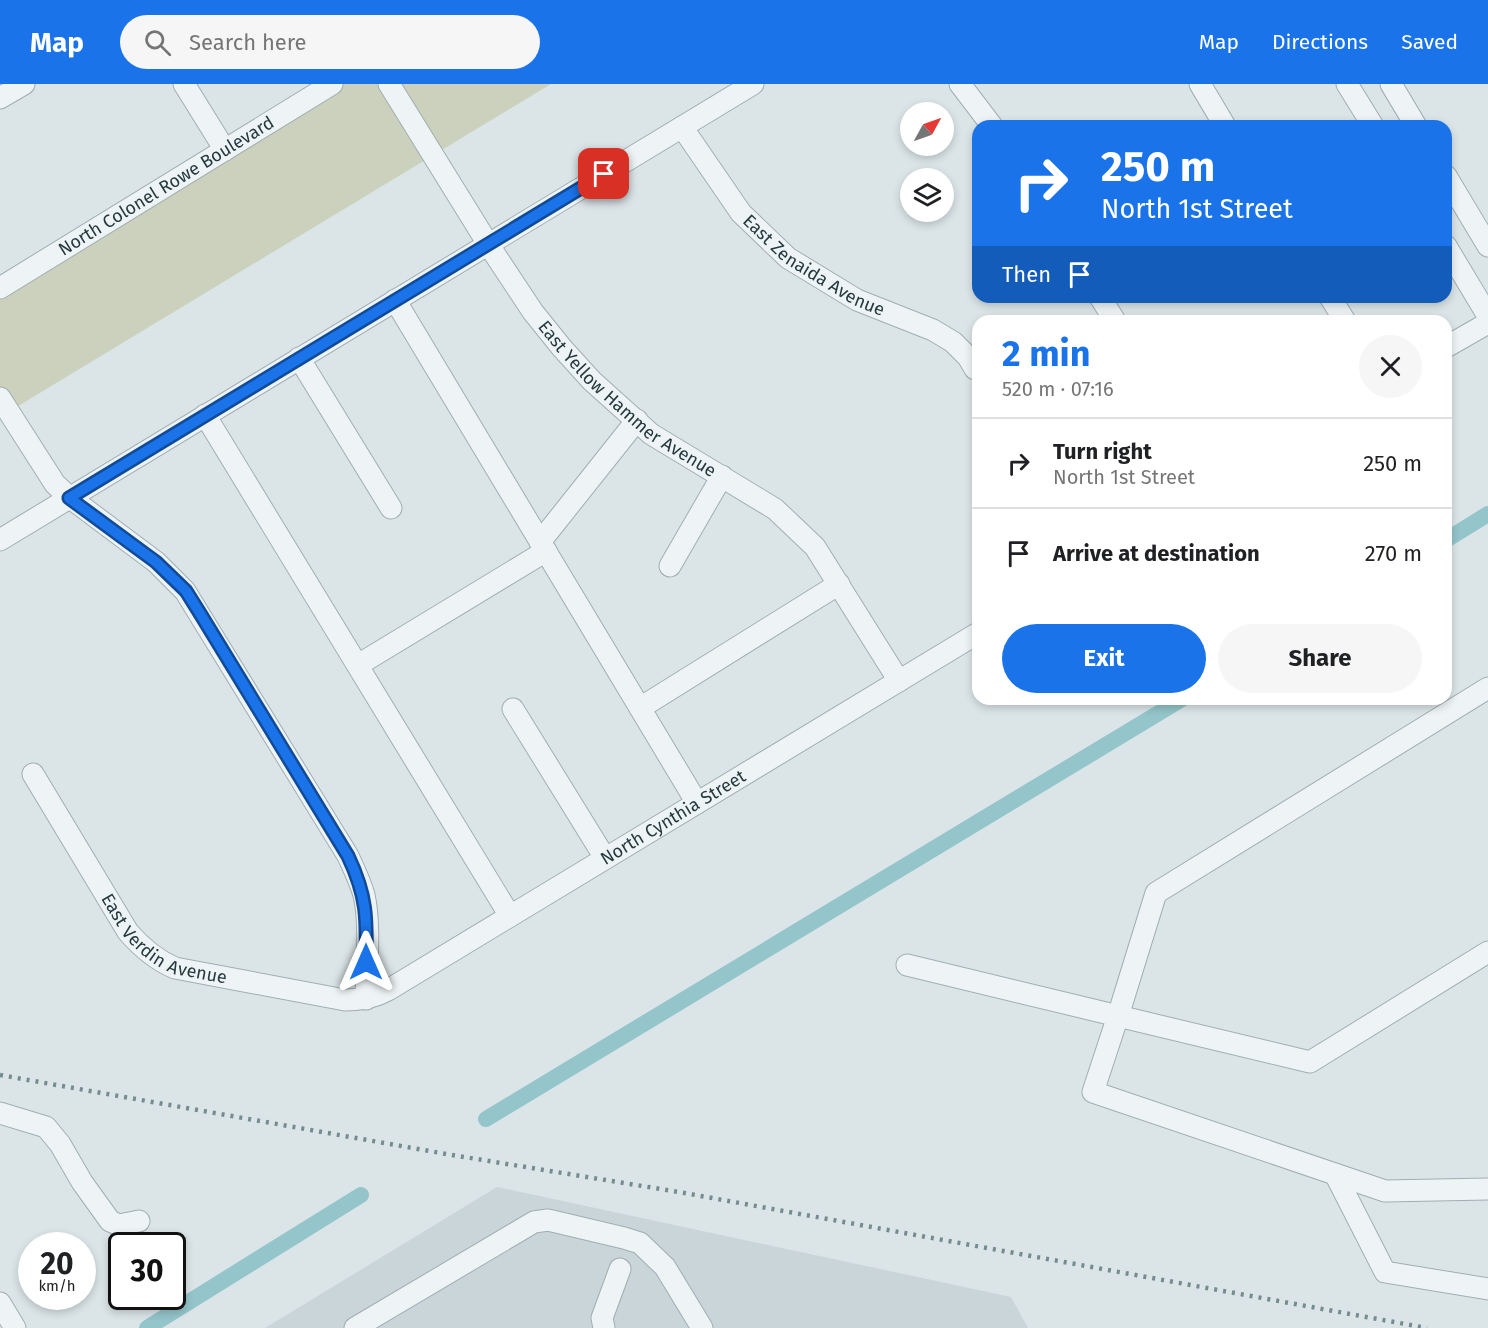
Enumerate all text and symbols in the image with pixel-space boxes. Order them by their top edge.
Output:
search box [120,15,540,69]
text: Map [30,26,84,59]
icon: search [141,26,174,59]
text: Search here [189,29,307,56]
text: Map [1199,29,1239,55]
text: Directions [1272,29,1368,55]
text: Saved [1401,29,1458,55]
north arrow [900,102,954,156]
map controls [900,102,954,222]
street label: North Colonel Rowe Boulevard [54,111,278,260]
text: 250 m [1101,142,1215,192]
icon: right [1002,144,1080,222]
pin [578,148,629,199]
icon: arrive [587,157,620,190]
button: layers [900,168,954,222]
text: North 1st Street [1101,193,1293,225]
street label: East Zenaida Avenue [738,210,888,321]
icon: arrive [1063,258,1096,291]
text: Then [1002,261,1051,288]
street label: East Yellow Hammer Avenue [533,316,720,482]
text: 2 min [1002,332,1091,376]
button: close [1359,335,1422,398]
text: 520 m · 07:16 [1002,377,1114,401]
text: Turn right [1053,438,1152,465]
icon: right [1002,447,1035,480]
text: 250 m [1363,450,1422,477]
text: North 1st Street [1053,465,1195,489]
icon: arrive [1002,537,1035,570]
text: Arrive at destination [1053,540,1260,567]
text: 270 m [1365,540,1422,567]
button: Exit [1002,624,1206,693]
button: Share [1218,624,1422,693]
street label: North Cynthia Street [597,765,750,870]
street label: East Verdin Avenue [96,889,229,989]
position arrow [334,930,398,994]
speed limit sign: 30 [108,1232,186,1310]
text: 20 [40,1246,74,1282]
text: km/h [38,1277,76,1295]

